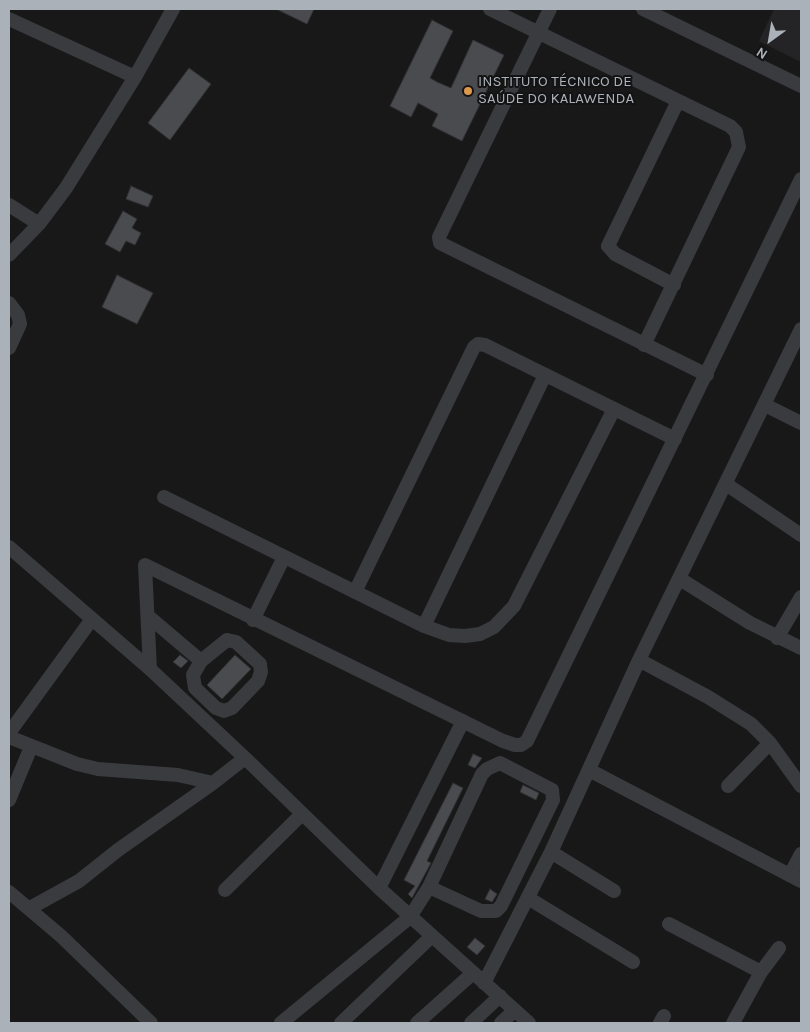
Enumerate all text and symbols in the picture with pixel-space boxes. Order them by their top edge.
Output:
north arrow [745,15,795,65]
text: N [753,43,771,63]
place label: INSTITUTO TÉCNICO DE SAÚDE DO KALAWENDA [478,73,634,108]
marker: INSTITUTO TÉCNICO DE SAÚDE DO KALAWENDA [462,85,474,97]

